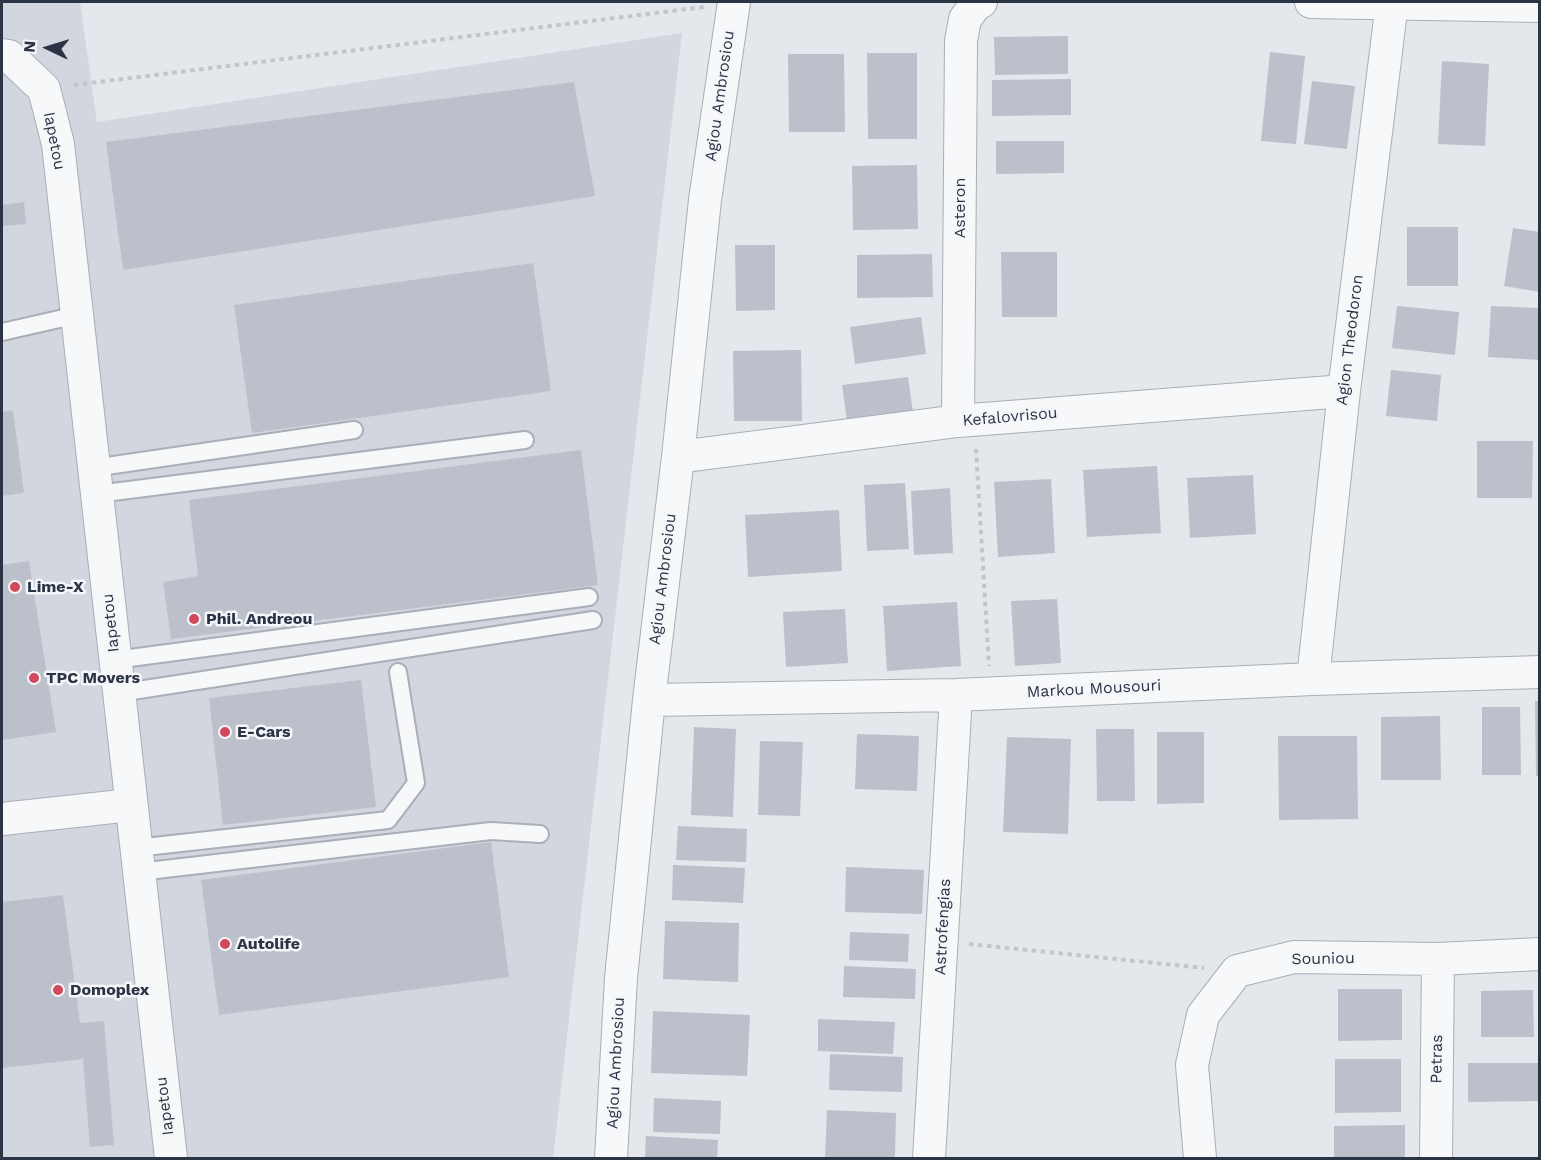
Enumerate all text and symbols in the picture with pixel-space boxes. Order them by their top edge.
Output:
north arrow [18,18,78,78]
street label: Agiou Ambrosiou [701,29,739,163]
text: N [20,40,39,53]
street label: Iapetou [39,110,69,172]
street label: Asteron [950,178,970,238]
street label: Agion Theodoron [1332,273,1368,407]
street label: Kefalovrisou [962,403,1058,431]
street label: Agiou Ambrosiou [645,512,681,646]
place label: Lime-X [27,577,84,597]
marker: Lime-X [8,580,22,594]
street label: Iapetou [98,593,124,653]
place label: Phil. Andreou [206,609,312,629]
marker: Phil. Andreou [187,612,201,626]
place label: TPC Movers [46,668,140,688]
marker: TPC Movers [27,671,41,685]
street label: Markou Mousouri [1026,676,1162,702]
place label: E-Cars [237,722,291,742]
marker: E-Cars [218,725,232,739]
street label: Astrofengias [931,878,955,976]
place label: Autolife [237,934,300,954]
marker: Autolife [218,937,232,951]
street label: Souniou [1291,949,1355,969]
place label: Domoplex [70,980,149,1000]
marker: Domoplex [51,983,65,997]
street label: Agiou Ambrosiou [603,997,629,1129]
street label: Petras [1427,1034,1447,1084]
street label: Iapetou [152,1076,178,1136]

